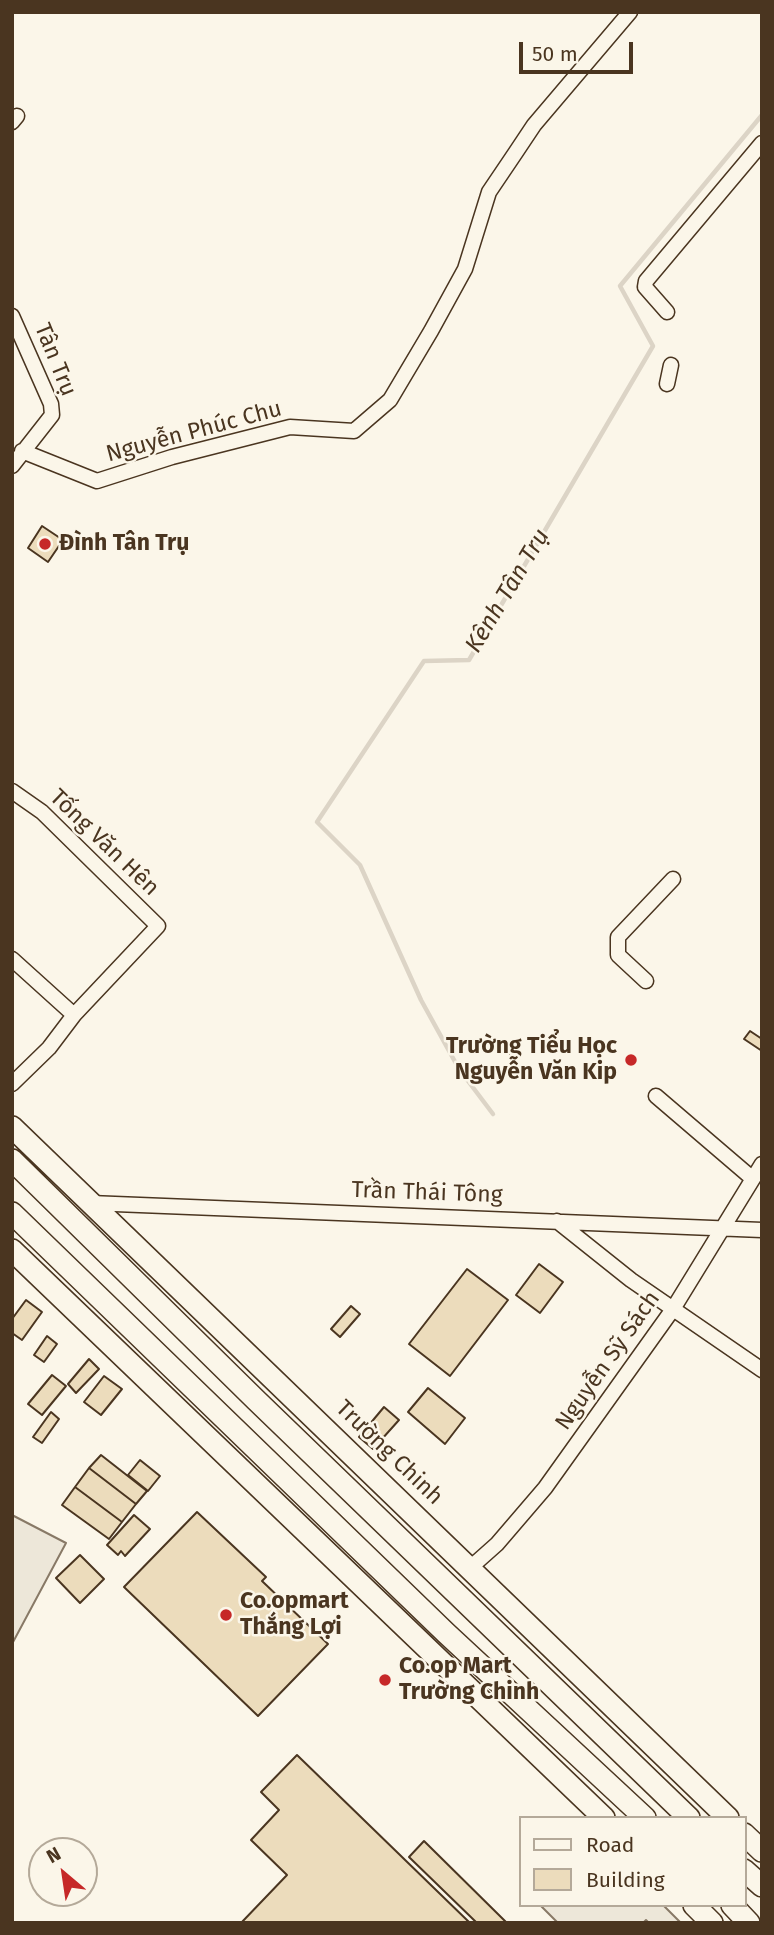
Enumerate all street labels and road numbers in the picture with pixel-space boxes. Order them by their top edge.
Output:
street label: Tân Trụ [28,319,82,401]
street label: Nguyễn Phúc Chu [103,395,285,469]
street label: Tống Văn Hên [44,784,164,902]
street label: Trần Thái Tông [351,1177,503,1209]
street label: Nguyễn Sỹ Sách [550,1286,666,1436]
street label: Trường Chinh [330,1395,448,1511]

